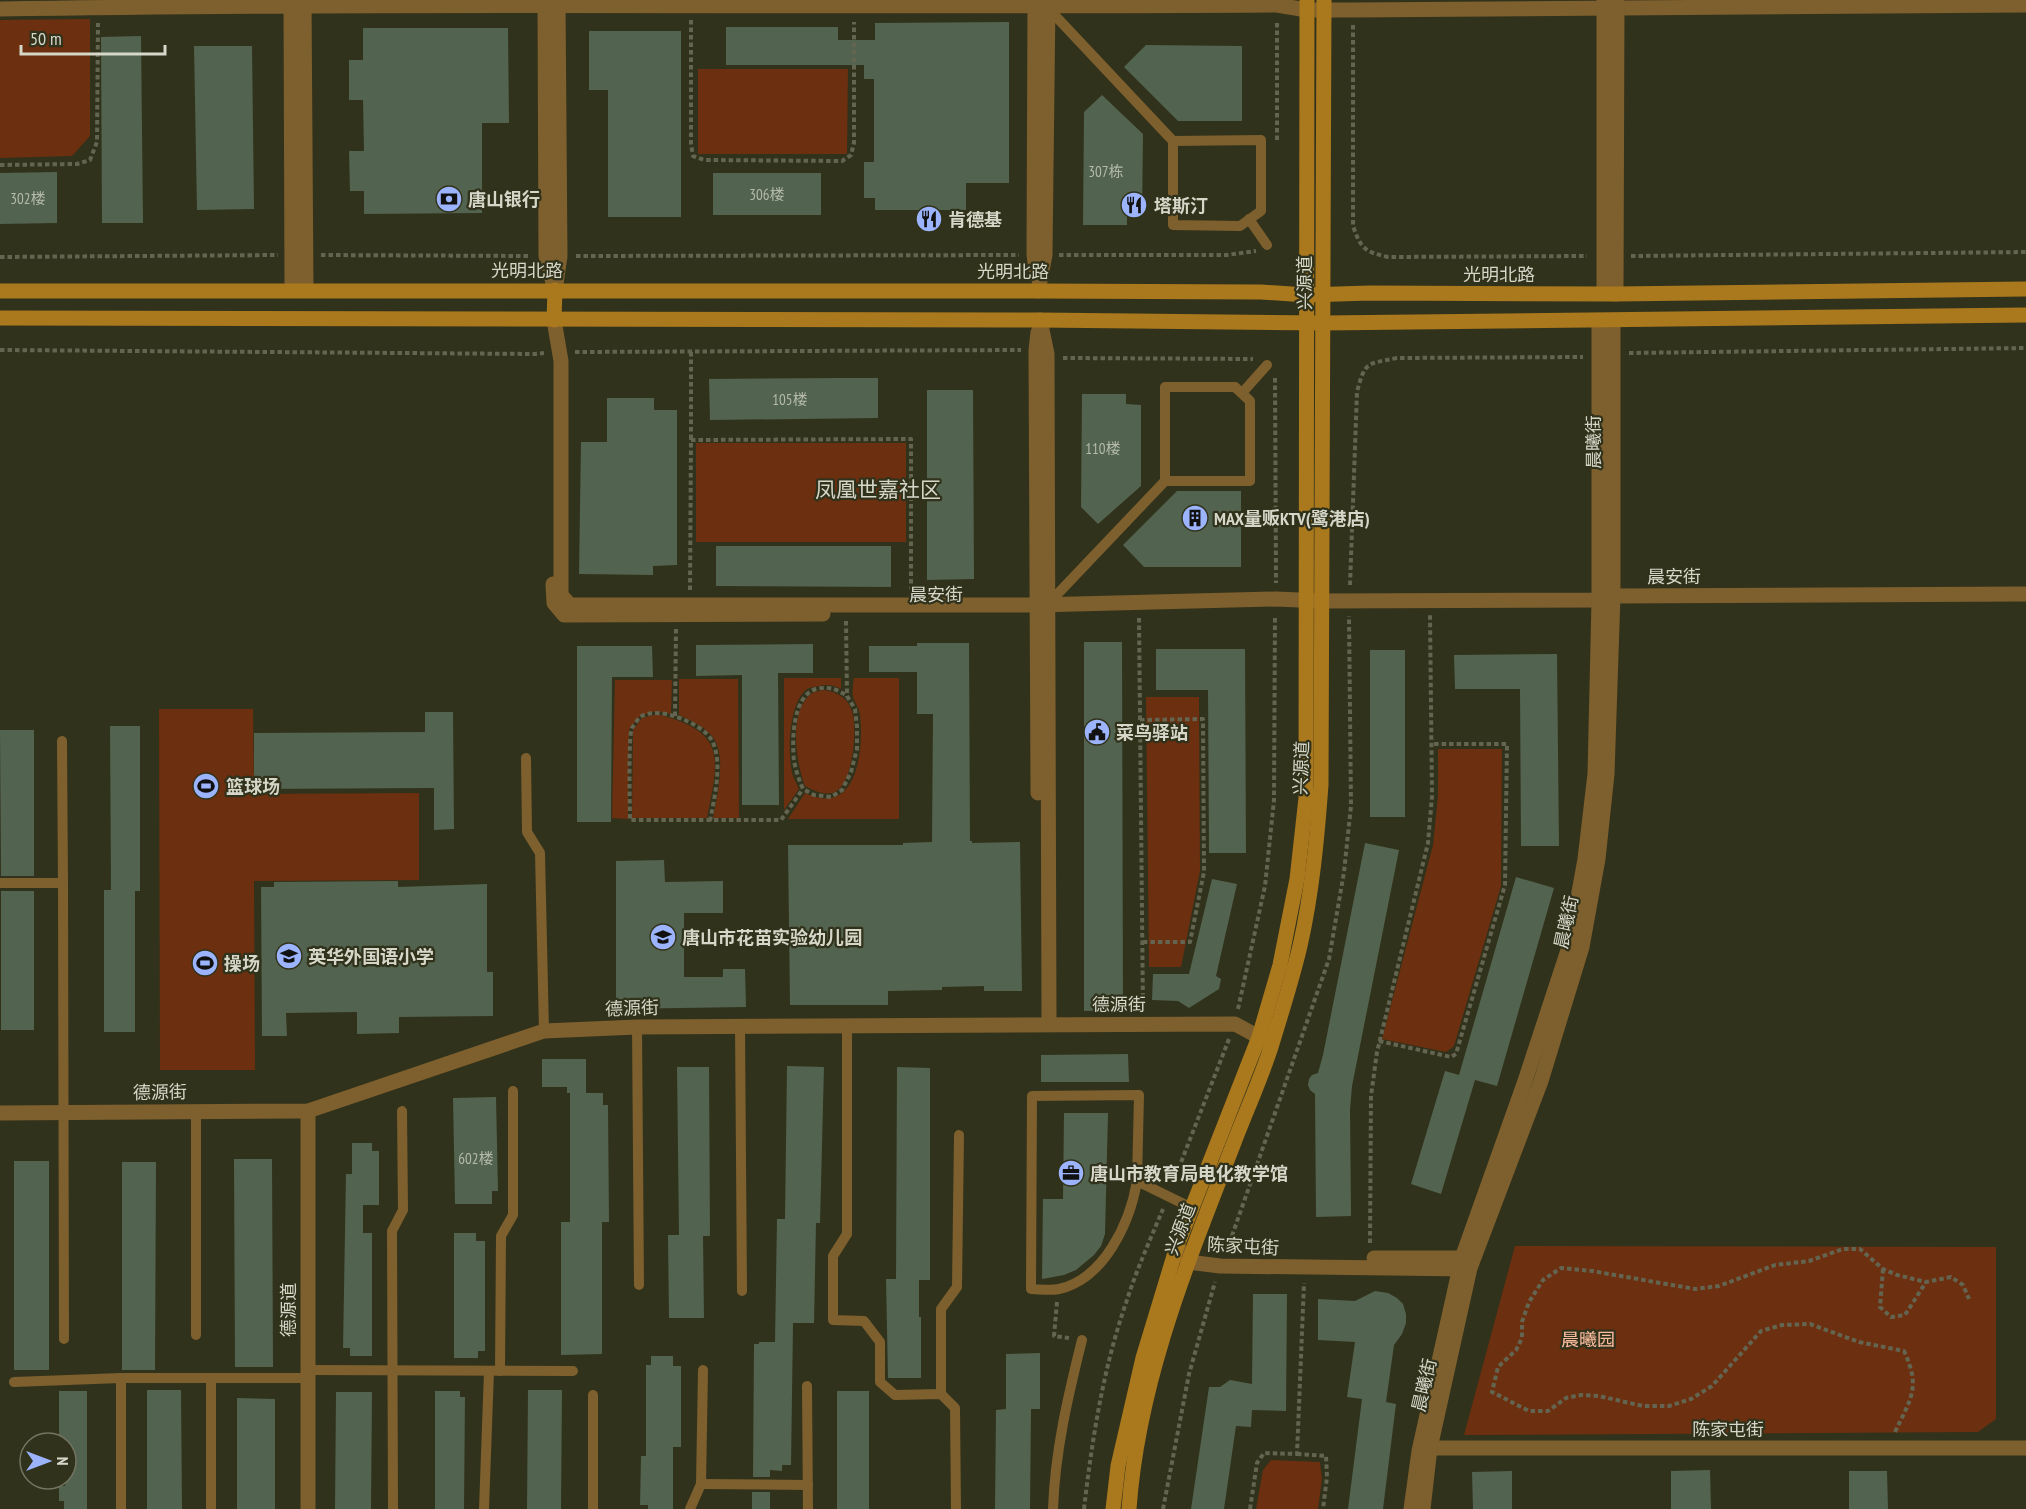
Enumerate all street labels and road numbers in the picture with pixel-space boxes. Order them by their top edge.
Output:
street label: 兴源道 [1293,256,1316,310]
street label: 光明北路 [491,259,563,282]
street label: 光明北路 [977,260,1049,283]
street label: 光明北路 [1463,263,1535,286]
street label: 晨曦街 [1582,415,1605,469]
street label: 晨安街 [1647,565,1701,588]
street label: 晨安街 [909,583,963,606]
street label: 兴源道 [1289,741,1313,795]
street label: 晨曦街 [1549,893,1583,951]
street label: 德源街 [1092,993,1146,1016]
street label: 德源街 [605,996,659,1020]
street label: 德源街 [133,1080,187,1104]
street label: 兴源道 [1160,1200,1200,1258]
street label: 陈家屯街 [1206,1233,1280,1259]
street label: 德源道 [277,1283,300,1337]
street label: 晨曦街 [1407,1356,1441,1414]
street label: 陈家屯街 [1692,1418,1764,1441]

